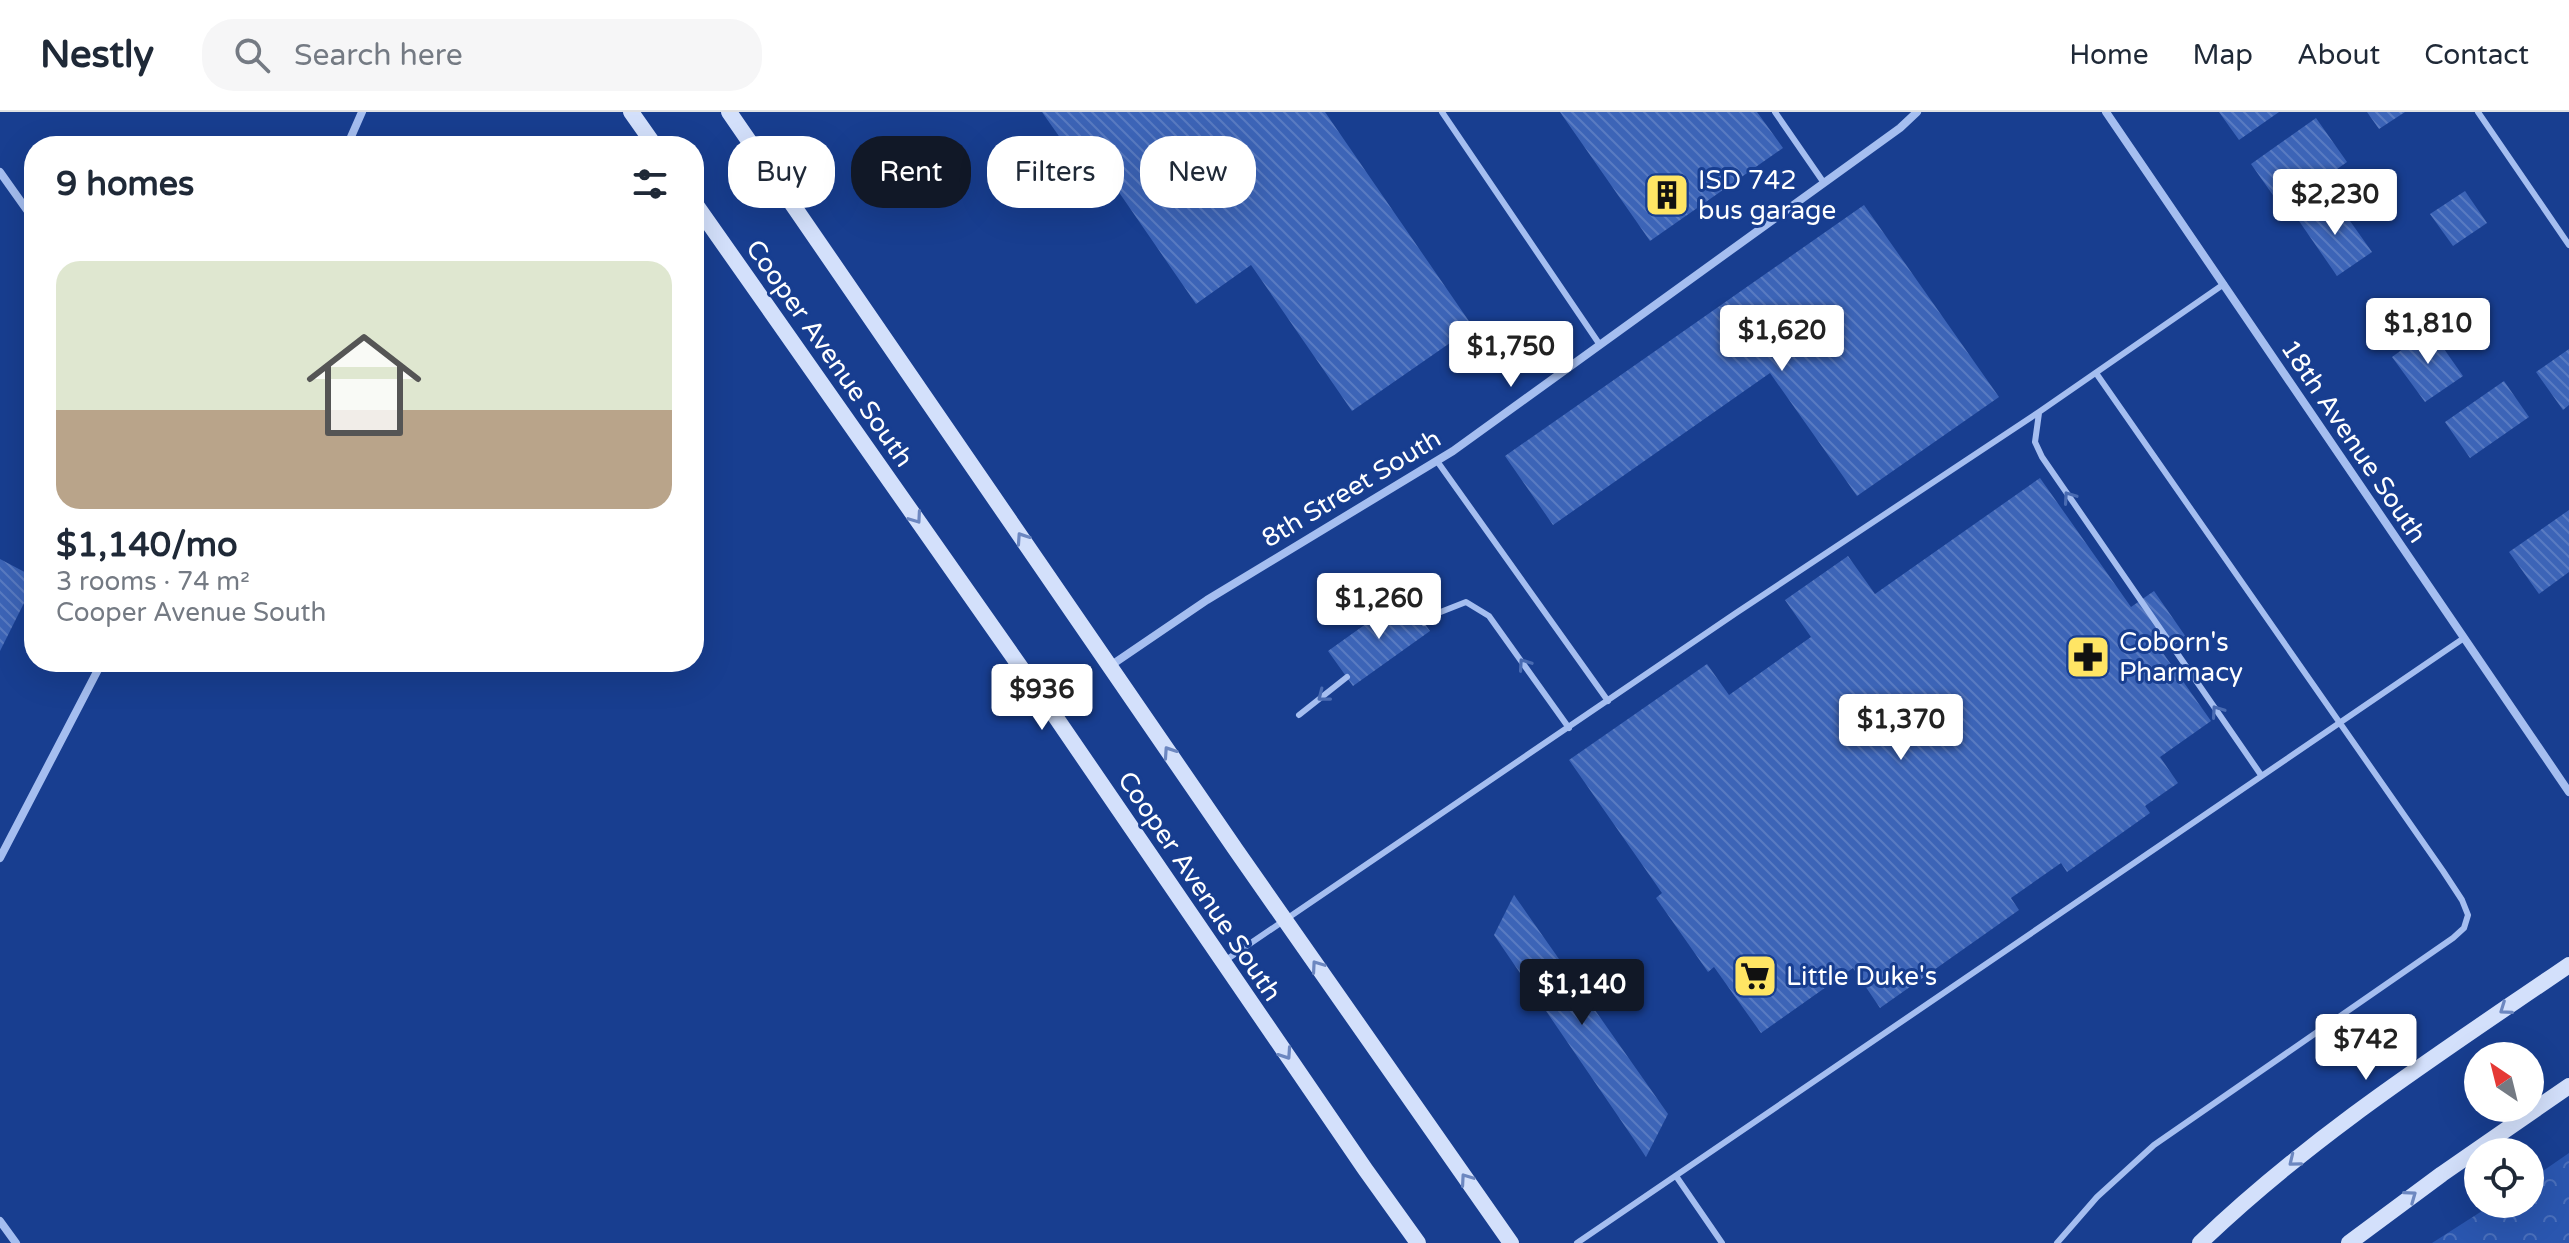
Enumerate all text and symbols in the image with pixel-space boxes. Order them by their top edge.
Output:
search box [202,19,762,91]
text: Nestly [40,32,154,78]
icon: search [230,33,274,77]
text: Search here [294,37,463,74]
text: Home [2069,38,2149,72]
text: Map [2193,38,2253,72]
text: About [2297,38,2380,72]
text: Contact [2424,38,2529,72]
chip: Buy [728,136,835,208]
chip: Rent [851,136,971,208]
chip: Filters [987,136,1124,208]
chip: New [1140,136,1256,208]
icon: filters [628,162,672,206]
text: 9 homes [56,164,194,205]
place label: ISD 742 bus garage [1698,165,1836,226]
pin: $2,230 [2270,169,2400,237]
building icon: ISD 742 bus garage [1643,171,1691,219]
text: $2,230 [2291,179,2379,210]
street label: Cooper Avenue South [739,234,920,473]
pin: $1,810 [2363,298,2493,366]
pin: $1,620 [1717,305,1847,373]
text: $1,810 [2384,308,2472,339]
icon: home [292,313,436,457]
text: $1,620 [1738,315,1826,346]
pin: $1,750 [1446,321,1576,389]
text: $1,750 [1467,331,1555,362]
street label: 18th Avenue South [2274,334,2433,549]
street label: 8th Street South [1256,423,1446,554]
one-way arrow [2064,492,2079,506]
one-way arrow [906,509,921,523]
text: $1,140/mo [56,525,238,566]
one-way arrow [1017,532,1032,546]
text: 3 rooms · 74 m² [56,566,250,597]
pin: $1,260 [1314,573,1444,641]
text: $1,260 [1335,583,1423,614]
text: Cooper Avenue South [56,597,326,628]
place label: Coborn's Pharmacy [2119,627,2243,688]
pharmacy icon: Coborn's Pharmacy [2064,633,2112,681]
one-way arrow [1519,658,1534,673]
pin: $936 [995,664,1089,732]
text: $936 [1009,674,1075,705]
one-way arrow [1317,687,1332,701]
pin: $1,370 [1836,694,1966,762]
text: $1,370 [1857,704,1945,735]
one-way arrow [2212,706,2227,720]
one-way arrow [1164,747,1179,761]
street label: Cooper Avenue South [1111,766,1288,1007]
supermarket icon: Little Duke's [1731,952,1779,1000]
pin: $1,140 [1517,959,1647,1027]
one-way arrow [1312,960,1327,974]
place label: Little Duke's [1786,961,1937,992]
text: $1,140 [1538,969,1626,1000]
one-way arrow [2499,999,2513,1014]
pin: $742 [2319,1014,2413,1082]
text: $742 [2333,1024,2399,1055]
north arrow [2464,1042,2544,1122]
map controls [2464,1042,2544,1218]
one-way arrow [1276,1045,1291,1060]
button: locate [2464,1138,2544,1218]
one-way arrow [2288,1152,2303,1166]
one-way arrow [1461,1174,1476,1188]
one-way arrow [2403,1192,2417,1206]

